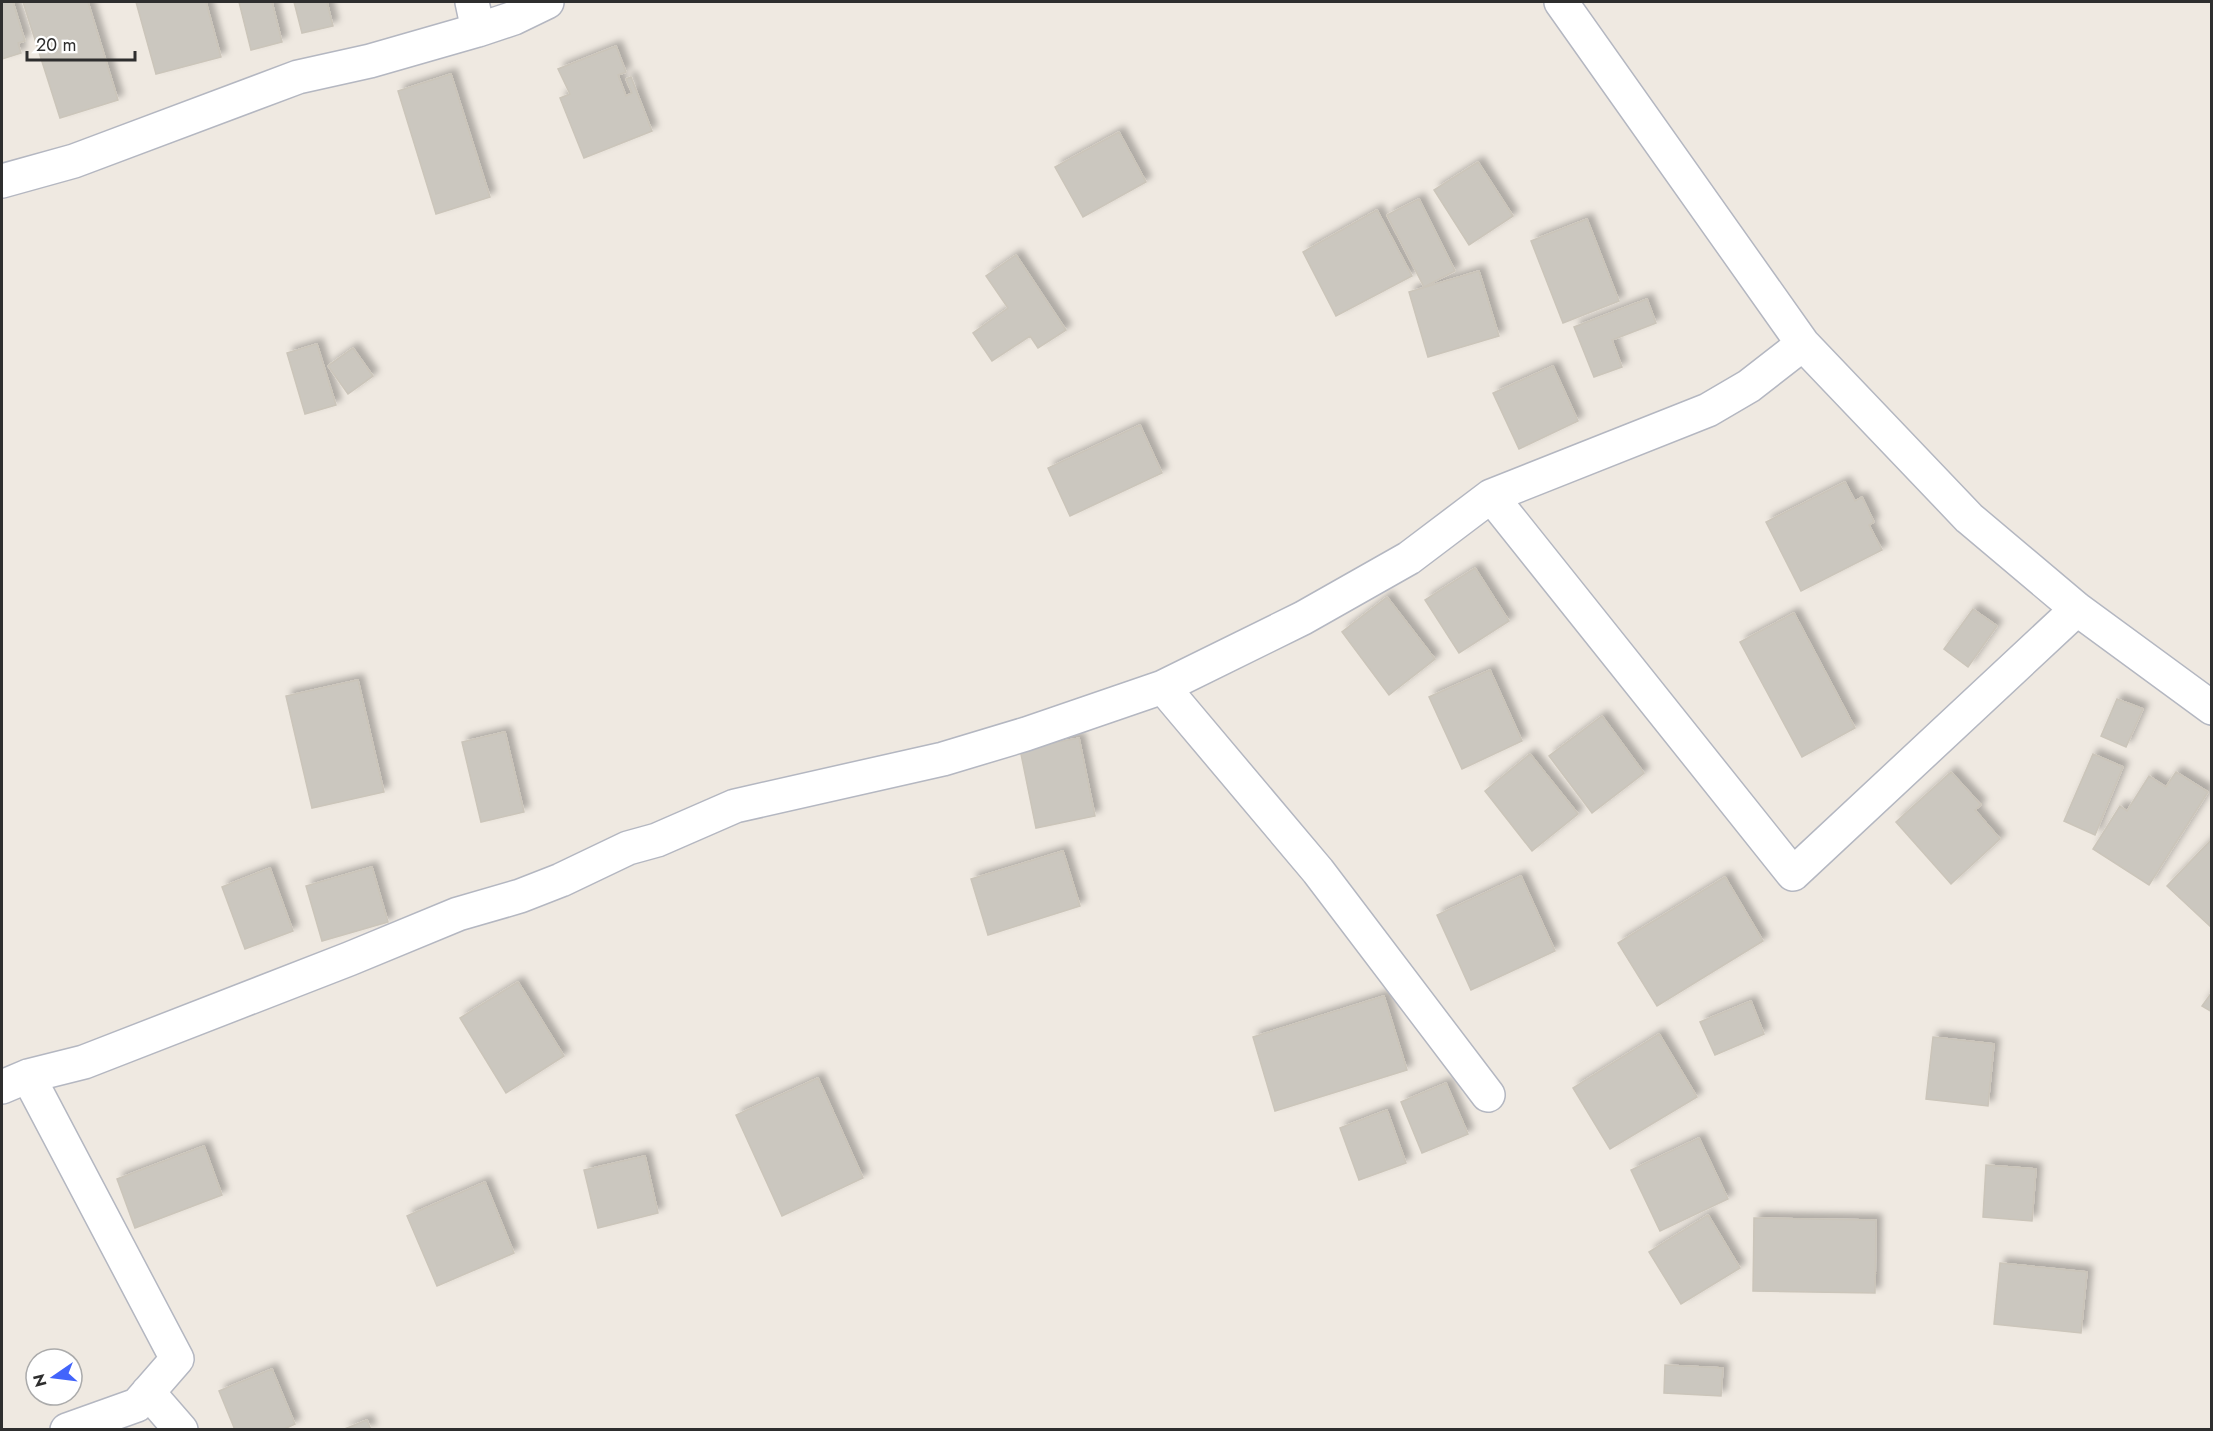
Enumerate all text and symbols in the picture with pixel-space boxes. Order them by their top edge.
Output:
scale bar [27,24,135,62]
text: 20 m [36,32,76,58]
north arrow [24,1347,84,1407]
text: N [27,1372,53,1389]

